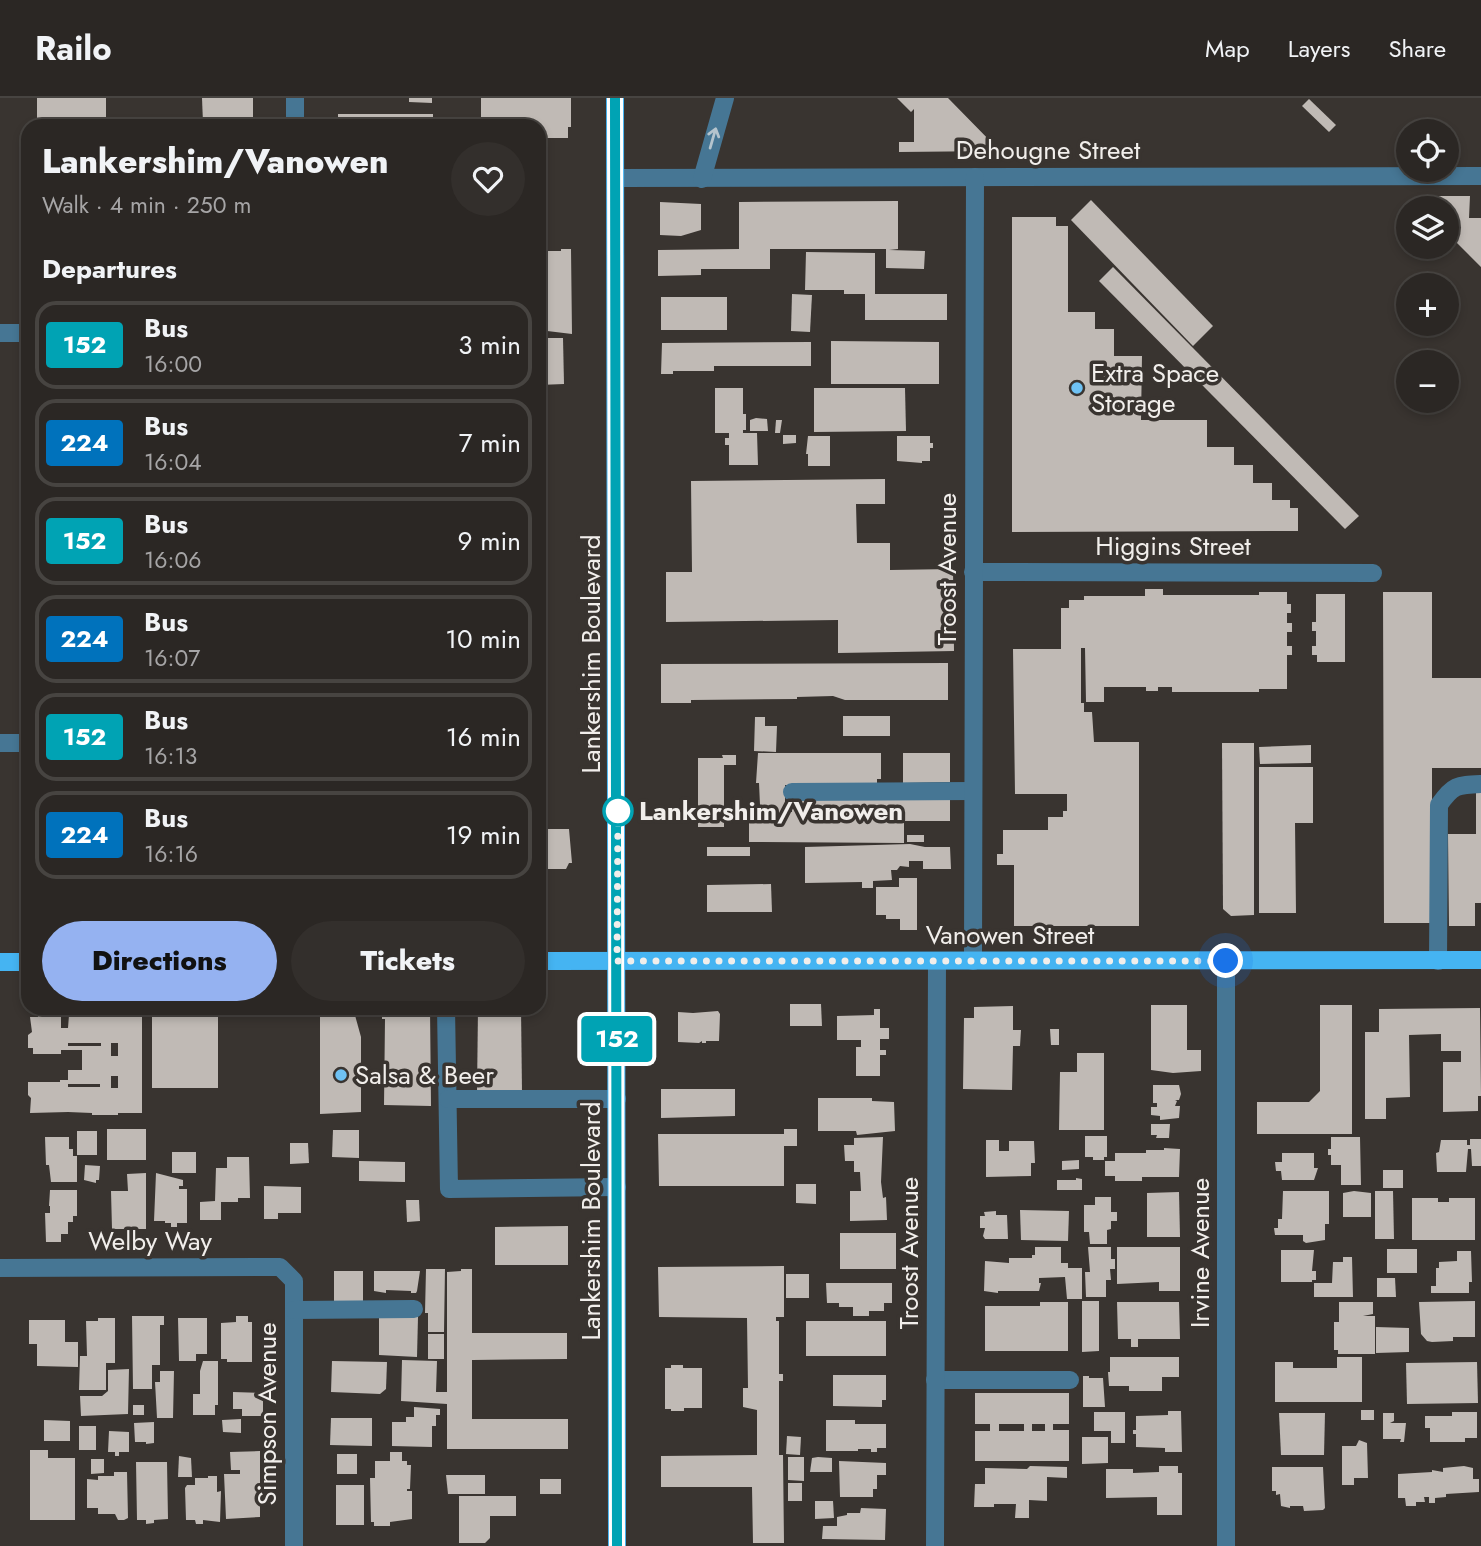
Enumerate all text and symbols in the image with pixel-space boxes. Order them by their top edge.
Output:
text: Railo [35,25,112,72]
text: Map [1205,31,1250,66]
text: Layers [1288,31,1350,66]
text: Share [1388,31,1446,66]
map controls [1396,119,1459,413]
button: locate [1396,119,1459,182]
one-way arrow [708,128,721,150]
street label: Dehougne Street [956,131,1141,169]
text: Lankershim/Vanowen [42,138,388,185]
button: heart [451,142,525,216]
text: Walk · 4 min · 250 m [42,188,251,222]
button: layers [1396,196,1459,259]
text: Departures [42,250,177,288]
button: + [1396,273,1459,336]
text: Bus [144,309,188,347]
text: 3 min [458,326,521,364]
text: 152 [63,327,106,362]
text: 16:00 [144,347,202,381]
button: − [1396,350,1459,413]
place label: Extra Space Storage [1091,354,1219,422]
marker: Extra Space Storage [1069,380,1085,396]
text: Bus [144,407,188,445]
text: 7 min [459,424,521,462]
text: 224 [60,425,109,460]
text: 16:04 [144,445,202,479]
street label: Troost Avenue [928,493,966,645]
text: Bus [144,505,188,543]
text: 9 min [458,522,521,560]
text: 152 [63,523,106,558]
street label: Higgins Street [1095,527,1252,565]
street label: Lankershim Boulevard [572,534,610,774]
text: 16:06 [144,543,202,577]
text: Bus [144,603,188,641]
text: 10 min [445,620,521,658]
text: 224 [60,621,109,656]
text: 16:07 [144,641,200,675]
text: Bus [144,701,188,739]
text: 16 min [446,718,521,756]
text: 152 [63,719,106,754]
text: 16:13 [144,739,197,773]
place label: Lankershim/Vanowen [639,792,903,830]
marker: Lankershim/Vanowen [603,796,633,826]
text: Bus [144,799,188,837]
text: 19 min [446,816,521,854]
text: 224 [60,817,109,852]
text: 16:16 [144,837,198,871]
street label: Vanowen Street [926,916,1095,954]
button: Directions [42,921,277,1001]
button: Tickets [291,921,525,1001]
your location [1208,943,1243,978]
line badge: 152 [577,1016,657,1062]
text: 152 [595,1021,639,1056]
place label: Salsa & Beer [355,1056,494,1094]
marker: Salsa & Beer [333,1067,349,1083]
street label: Lankershim Boulevard [572,1101,610,1341]
street label: Troost Avenue [890,1177,928,1329]
street label: Irvine Avenue [1181,1178,1219,1328]
street label: Welby Way [88,1222,212,1260]
street label: Simpson Avenue [248,1322,286,1506]

